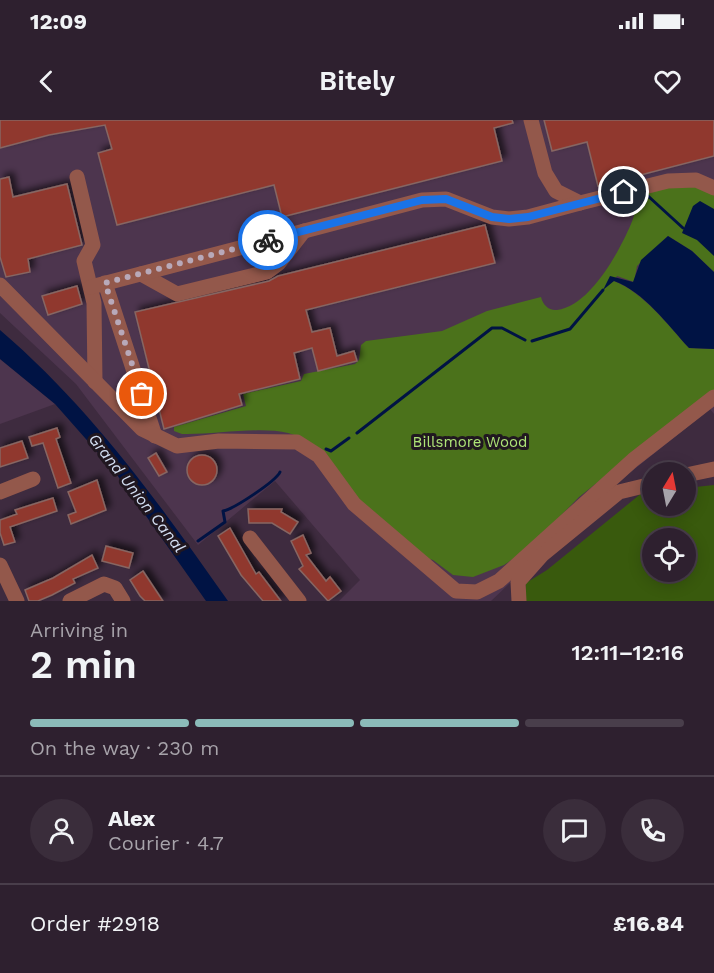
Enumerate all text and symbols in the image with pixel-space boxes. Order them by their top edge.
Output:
text: 12:09 [30,9,87,34]
icon: back [30,65,63,98]
text: Bitely [319,65,395,97]
icon: heart [651,65,684,98]
pin [598,166,649,217]
icon: home [607,175,640,208]
courier [238,210,298,270]
icon: bike [252,224,285,257]
pin [116,368,167,419]
icon: bag [125,377,158,410]
water label: Grand Union Canal [85,430,189,556]
park label: Billsmore Wood [413,433,527,451]
north arrow [642,462,696,516]
map controls [642,462,696,582]
button: locate [642,528,696,582]
text: Arriving in [30,618,128,642]
text: 12:11–12:16 [571,640,684,665]
text: 2 min [30,642,137,687]
text: On the way · 230 m [30,736,219,760]
button: person [30,799,93,862]
button: chat [543,799,606,862]
button: phone [621,799,684,862]
text: Alex [108,806,155,831]
text: Courier · 4.7 [108,831,224,855]
text: Order #2918 [30,911,160,936]
text: £16.84 [613,911,684,936]

